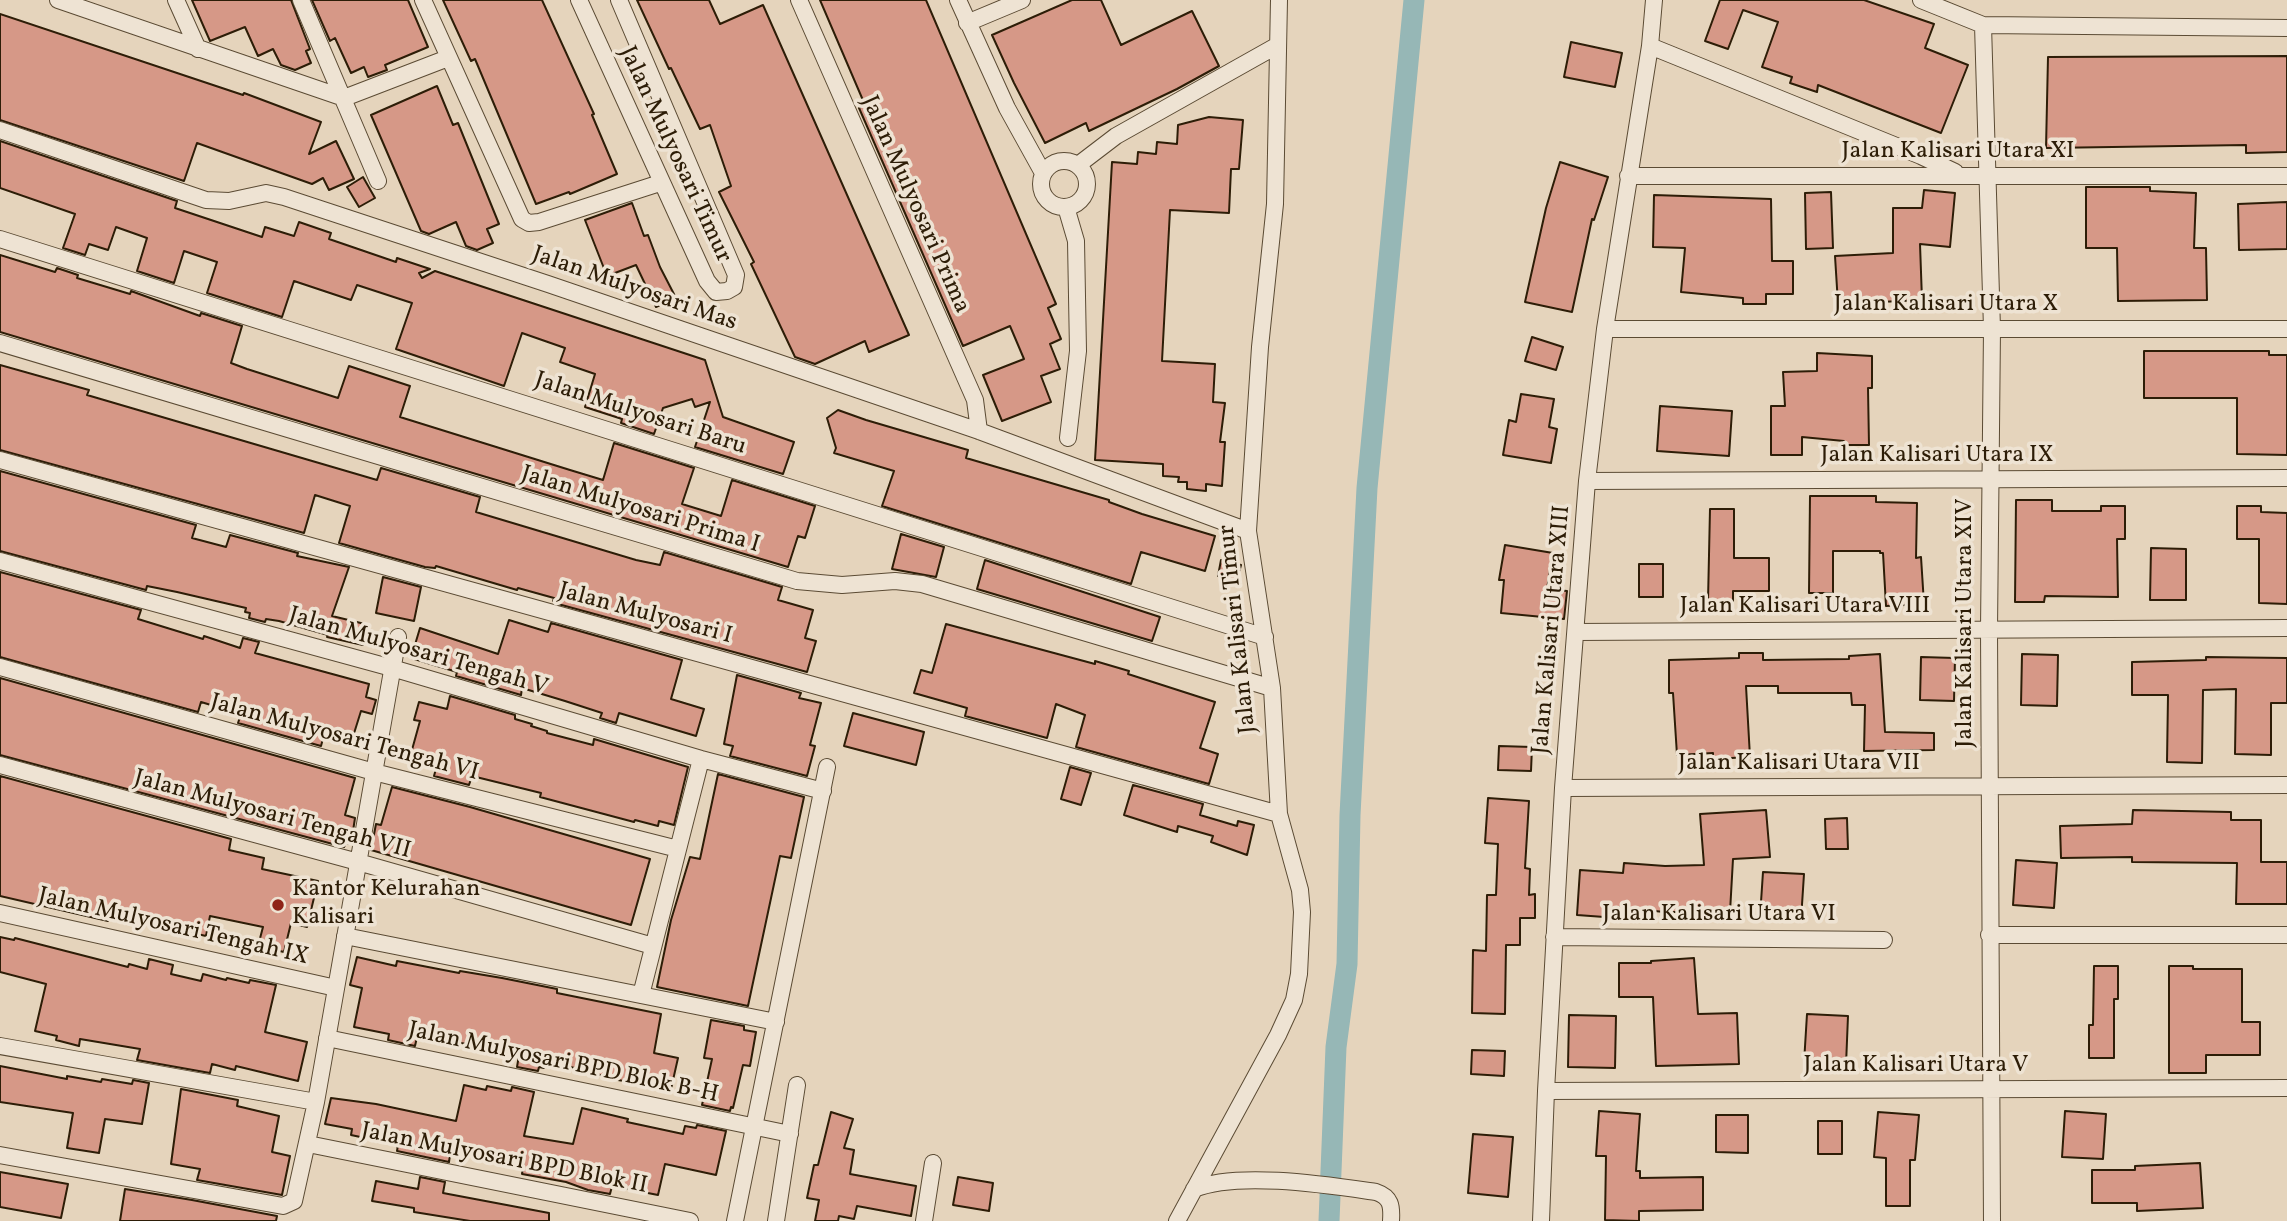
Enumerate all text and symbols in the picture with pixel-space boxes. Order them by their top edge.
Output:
street label: Jalan Mulyosari Timur [611,42,737,268]
street label: Jalan Mulyosari Prima [853,92,975,318]
street label: Jalan Kalisari Utara XI [1842,139,2074,167]
street label: Jalan Mulyosari Mas [528,241,740,339]
street label: Jalan Kalisari Utara X [1834,292,2058,320]
street label: Jalan Mulyosari Baru [530,367,750,463]
street label: Jalan Kalisari Utara IX [1821,443,2053,471]
street label: Jalan Mulyosari Prima I [517,461,763,561]
street label: Jalan Kalisari Utara XIV [1953,498,1981,748]
street label: Jalan Kalisari Utara XIII [1528,504,1578,756]
street label: Jalan Kalisari Timur [1214,523,1264,735]
street label: Jalan Mulyosari I [555,578,735,652]
street label: Jalan Kalisari Utara VIII [1680,594,1930,622]
street label: Jalan Mulyosari Tengah V [285,602,551,704]
street label: Jalan Mulyosari Tengah VI [207,689,481,789]
street label: Jalan Kalisari Utara VII [1678,751,1920,779]
street label: Jalan Mulyosari Tengah VII [130,765,414,867]
place label: Kantor Kelurahan Kalisari [292,877,480,933]
street label: Jalan Mulyosari Tengah IX [35,883,311,973]
marker: Kantor Kelurahan Kalisari [270,897,286,913]
street label: Jalan Kalisari Utara VI [1602,902,1836,930]
street label: Jalan Mulyosari BPD Blok B-H [405,1017,721,1111]
street label: Jalan Kalisari Utara V [1804,1053,2028,1081]
street label: Jalan Mulyosari BPD Blok II [358,1118,650,1202]

